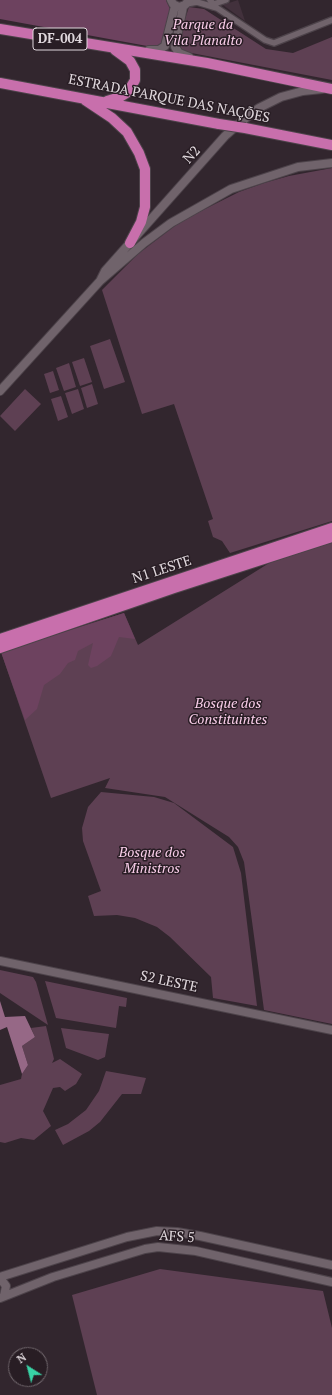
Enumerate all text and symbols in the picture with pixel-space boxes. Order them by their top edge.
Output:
park label: Parque da Vila Planalto [164,17,242,50]
road number: DF-004 [33,28,87,50]
street label: ESTRADA PARQUE DAS NAÇÕES [67,71,271,127]
street label: N2 [180,143,204,167]
street label: N1 LESTE [130,553,194,587]
park label: Bosque dos Constituintes [189,696,267,728]
park label: Bosque dos Ministros [119,845,185,878]
street label: S2 LESTE [139,968,199,996]
street label: AFS 5 [159,1227,195,1247]
north arrow [8,1347,48,1387]
text: N [14,1350,29,1366]

